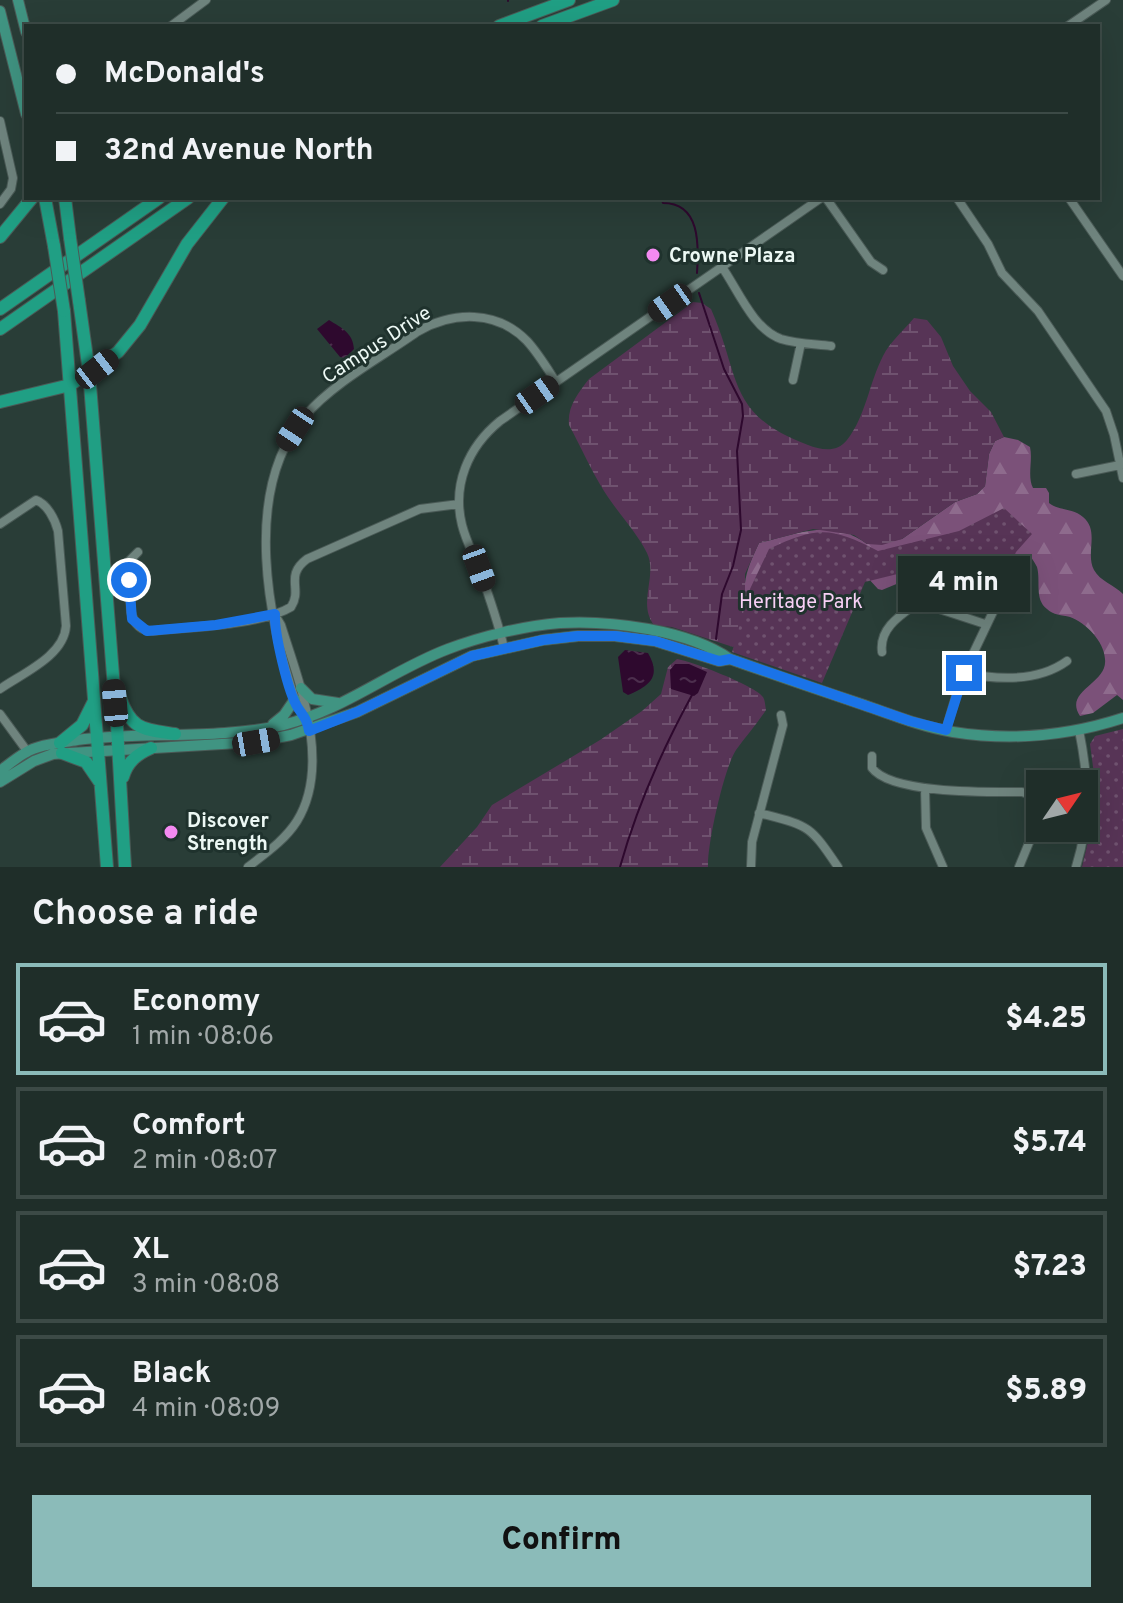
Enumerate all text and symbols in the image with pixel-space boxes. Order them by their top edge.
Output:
text: McDonald's [104,56,265,93]
text: 32nd Avenue North [104,133,374,170]
place label: Crowne Plaza [669,244,796,270]
marker: Crowne Plaza [644,246,662,264]
car [643,279,697,327]
street label: Campus Drive [318,301,437,391]
car [71,345,123,393]
car [510,371,564,419]
car [272,402,318,456]
car [460,541,498,595]
callout: 4 min [898,557,1030,613]
route start [111,562,147,598]
text: 4 min [929,567,999,600]
park label: Heritage Park [739,590,863,616]
route end [946,655,982,691]
car [101,678,129,728]
car [230,726,282,758]
north arrow [1026,770,1098,842]
map controls [1026,770,1098,842]
place label: Discover Strength [187,809,269,858]
marker: Discover Strength [162,823,180,841]
text: Choose a ride [32,892,258,938]
icon: car [36,983,108,1055]
text: Economy [132,984,260,1021]
text: $4.25 [1005,1001,1087,1038]
text: 1 min · 08:06 [132,1021,274,1054]
icon: car [36,1107,108,1179]
text: Comfort [132,1108,245,1145]
text: $5.74 [1012,1125,1087,1162]
text: 2 min · 08:07 [132,1145,277,1178]
icon: car [36,1231,108,1303]
text: XL [132,1232,169,1269]
text: $7.23 [1013,1249,1087,1286]
text: 3 min · 08:08 [132,1269,280,1302]
icon: car [36,1355,108,1427]
text: Black [132,1356,211,1393]
text: $5.89 [1005,1373,1087,1410]
text: 4 min · 08:09 [132,1393,280,1426]
button: Confirm [32,1495,1091,1587]

